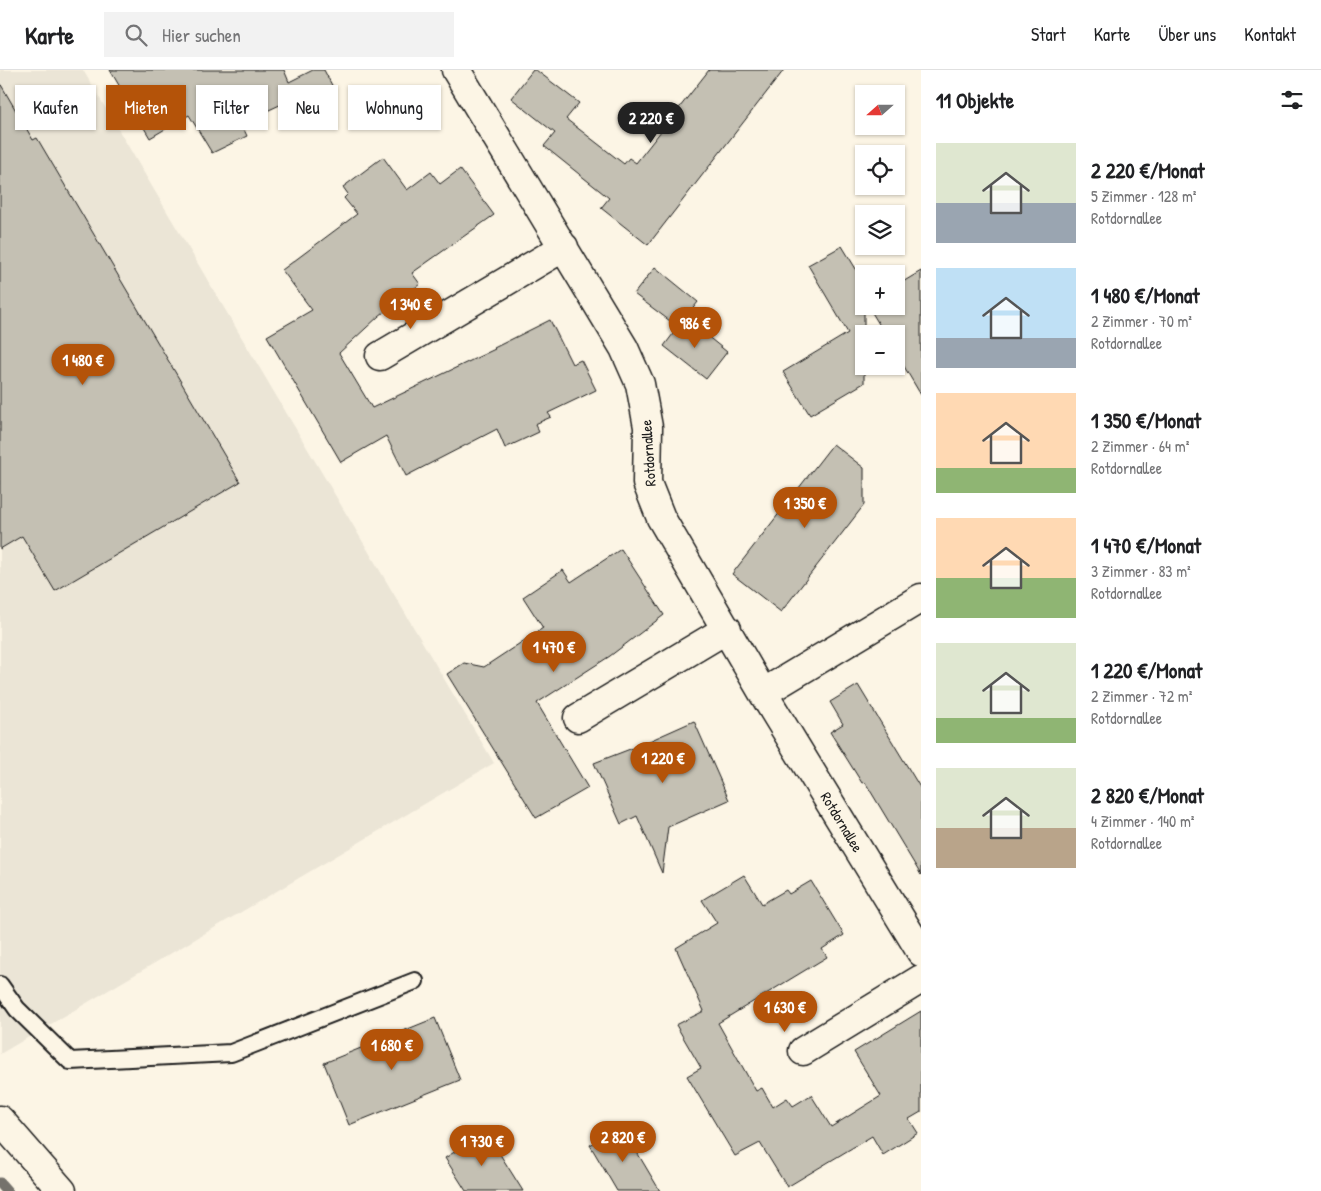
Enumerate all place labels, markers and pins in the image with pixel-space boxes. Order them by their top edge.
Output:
pin: 2 220 € [605,102,697,144]
pin: 1 340 € [365,288,457,330]
pin: 986 € [660,306,730,349]
pin: 1 480 € [37,344,129,386]
pin: 1 350 € [759,486,851,529]
pin: 1 470 € [508,630,600,673]
pin: 1 220 € [617,742,709,784]
pin: 1 630 € [739,990,831,1033]
pin: 1 680 € [346,1028,438,1071]
pin: 2 820 € [577,1120,669,1163]
pin: 1 730 € [436,1124,528,1167]

